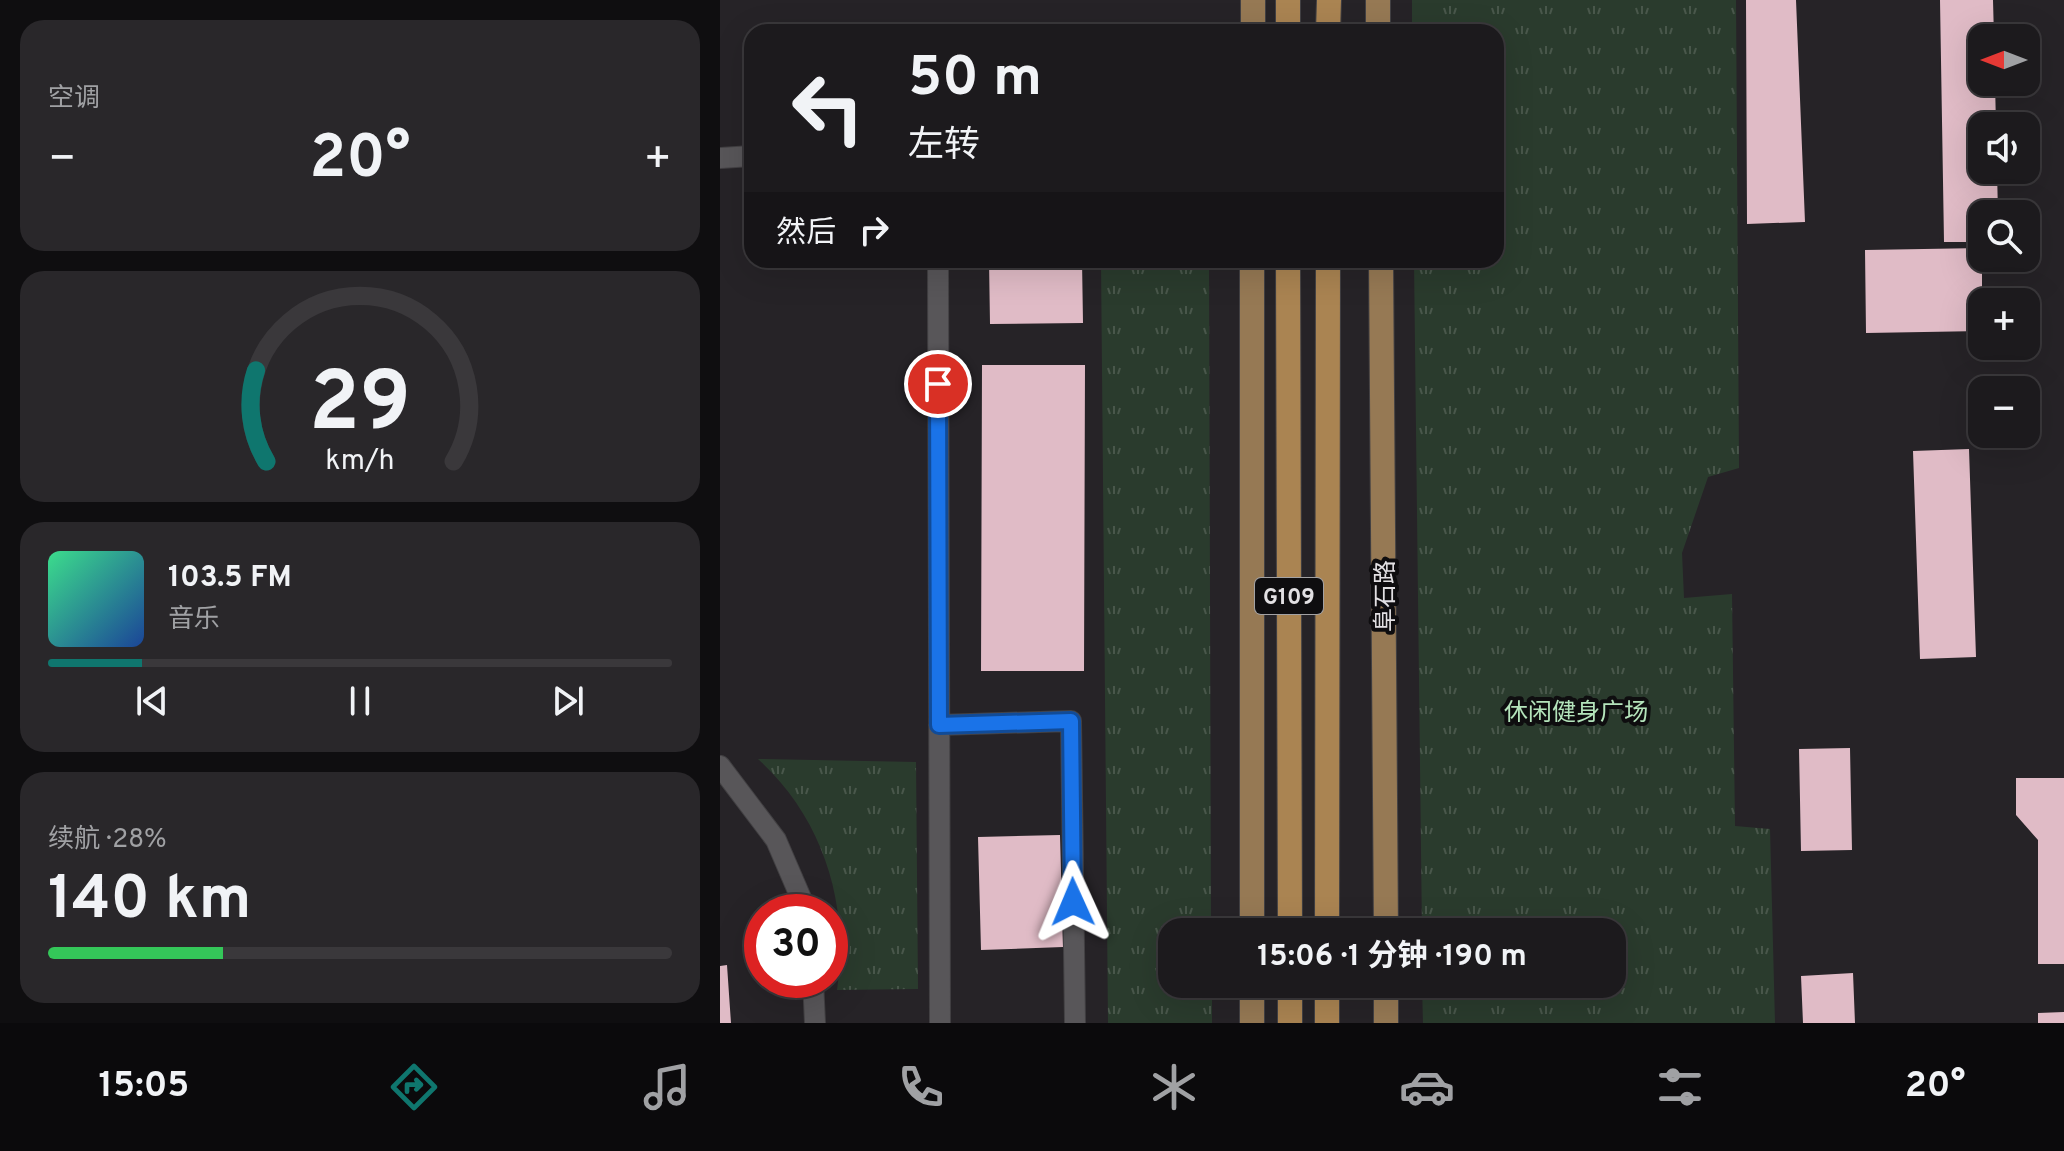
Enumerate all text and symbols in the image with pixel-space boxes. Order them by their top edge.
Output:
north arrow [1968,24,2040,96]
map controls [1968,24,2040,448]
text: 50 m [908,45,1042,115]
icon: left [776,56,880,160]
text: 空调 [48,83,100,116]
button: sound [1968,112,2040,184]
text: 20° [309,123,411,199]
text: 左转 [908,124,980,170]
text: − [48,133,76,189]
text: + [644,133,672,189]
button: search [1968,200,2040,272]
icon: right [852,208,896,252]
text: 然后 [776,216,836,253]
button: + [1968,288,2040,360]
pin [904,350,972,418]
text: 29 [309,355,411,460]
icon: arrive [916,362,960,406]
button: − [1968,376,2040,448]
text: km/h [325,444,395,480]
text: 103.5 FM [168,560,292,597]
street label: 阜石路 [1372,560,1402,632]
road number: G109 [1255,578,1323,614]
text: 音乐 [168,604,220,637]
icon: previous [130,679,174,723]
icon: pause [338,679,382,723]
icon: next [546,679,590,723]
park label: 休闲健身广场 [1504,699,1648,729]
text: 续航 · 28% [48,824,167,857]
position arrow [1031,860,1115,944]
text: 140 km [48,864,251,940]
speed limit sign: 30 [744,894,848,998]
text: 15:06 · 1 分钟 · 190 m [1257,939,1527,976]
icon: directions [386,1059,442,1115]
icon: music [639,1059,695,1115]
icon: phone [893,1059,949,1115]
icon: climate [1146,1059,1202,1115]
icon: car [1399,1059,1455,1115]
icon: filters [1652,1059,1708,1115]
text: 15:05 [99,1064,189,1110]
text: 20° [1905,1064,1965,1110]

